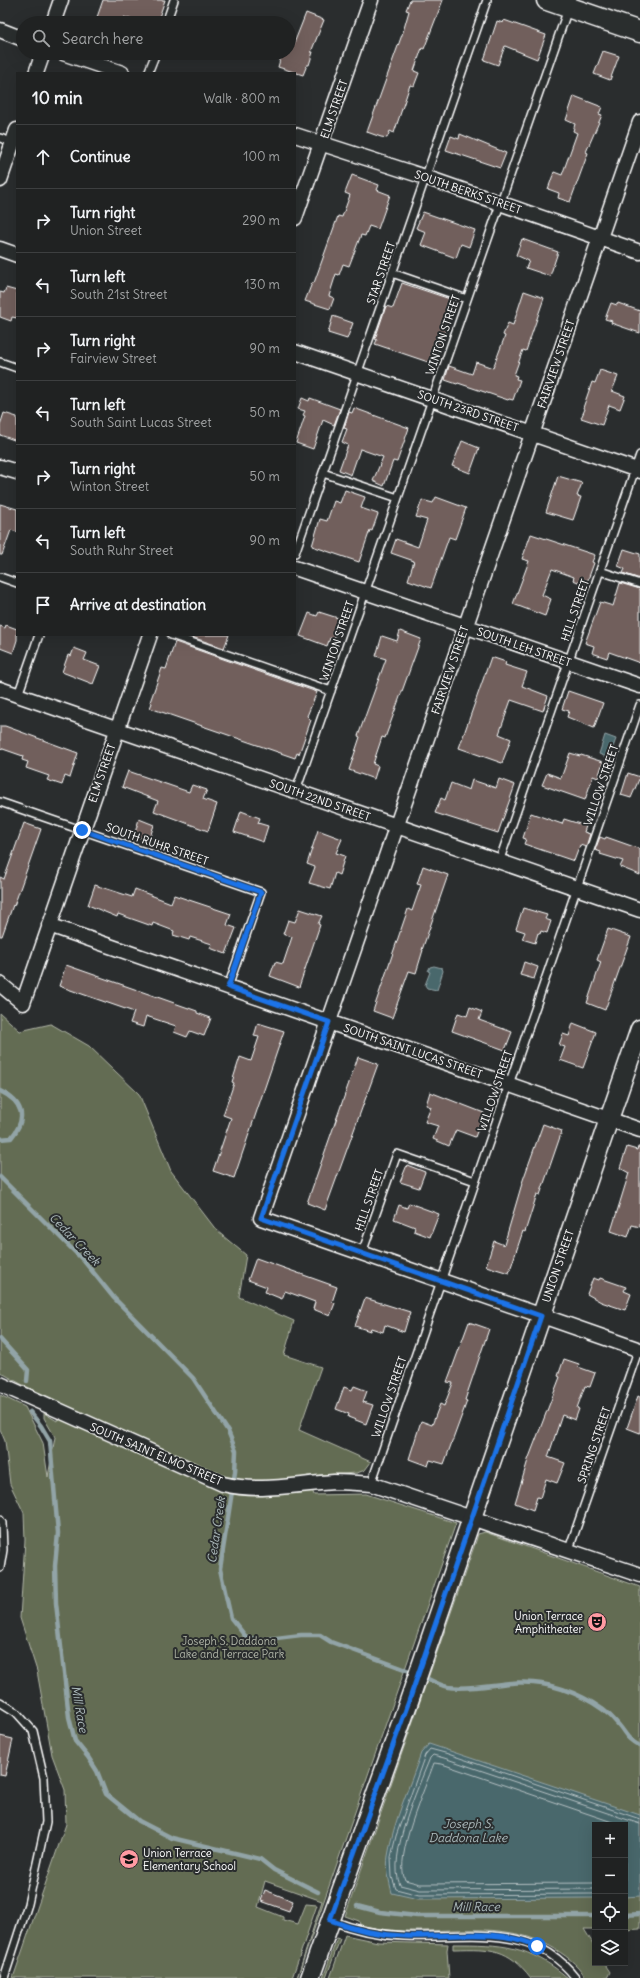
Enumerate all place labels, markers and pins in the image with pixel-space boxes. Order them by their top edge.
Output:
place label: Union Terrace Amphitheater [514,1609,584,1636]
theatre icon: Union Terrace Amphitheater [586,1611,608,1633]
place label: Union Terrace Elementary School [143,1846,236,1873]
school or university icon: Union Terrace Elementary School [118,1848,140,1870]

